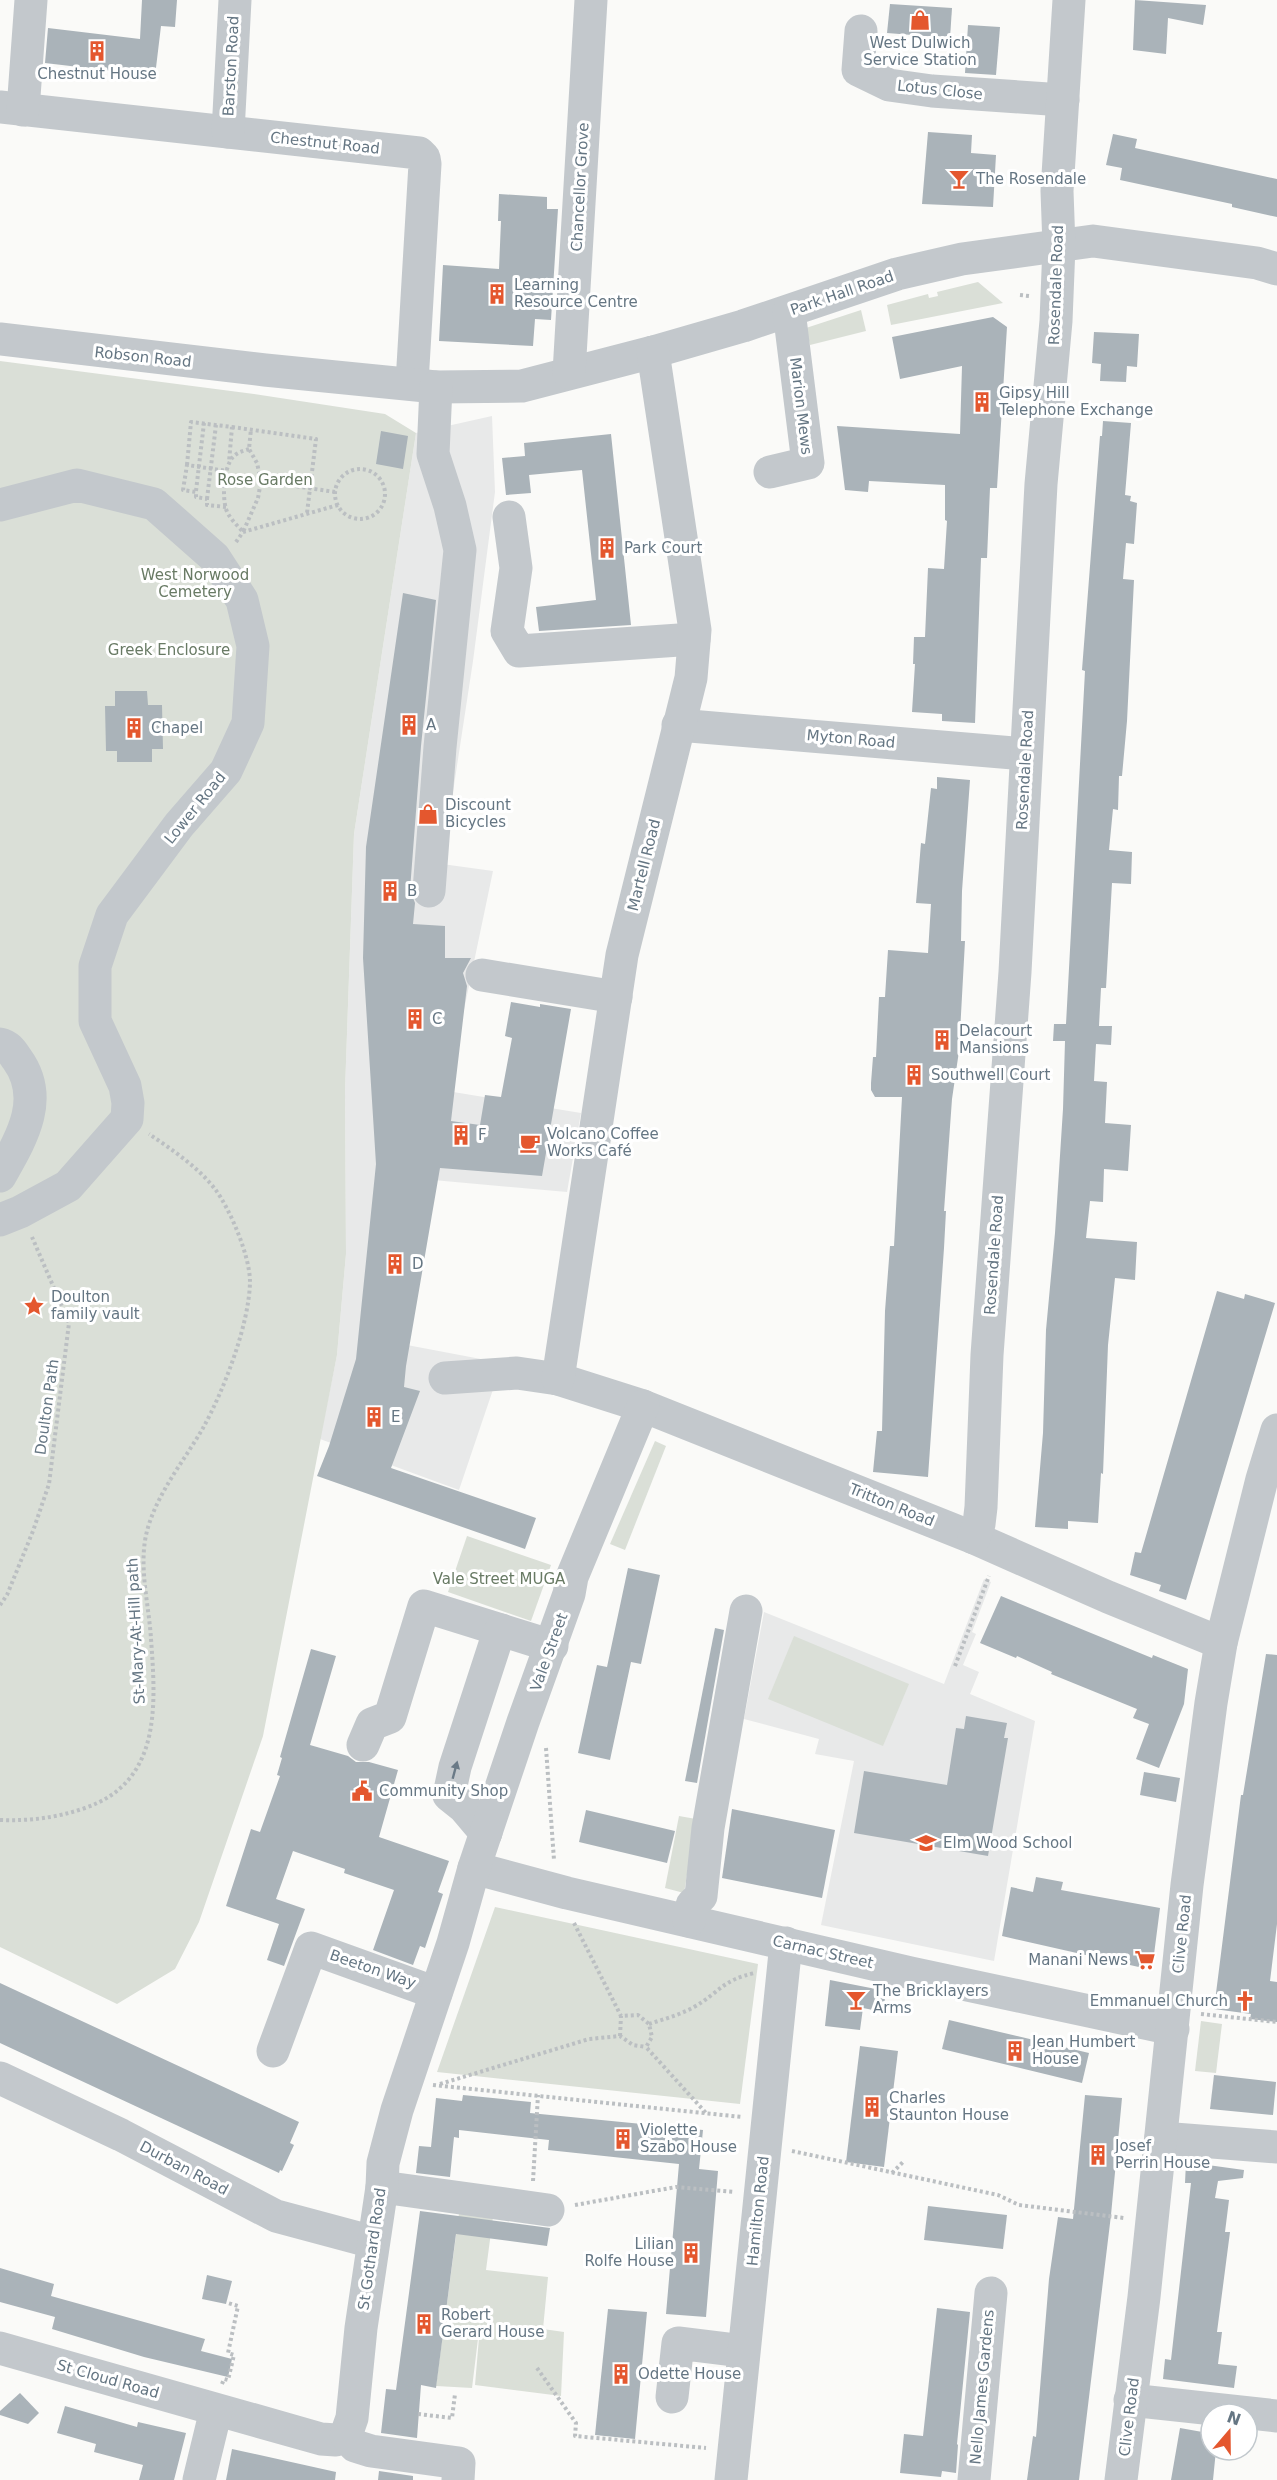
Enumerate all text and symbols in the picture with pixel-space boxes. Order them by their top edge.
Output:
shop icon: West Dulwich Service Station [908,8,932,32]
street label: Barston Road [219,15,243,117]
place label: West Dulwich Service Station [863,34,977,69]
building icon: Chestnut House [85,39,109,63]
place label: Chestnut House [37,65,157,83]
street label: Lotus Close [896,77,984,103]
street label: Chancellor Grove [568,122,592,252]
street label: Chestnut Road [269,128,381,158]
bar icon: The Rosendale [947,167,971,191]
place label: The Rosendale [975,170,1086,188]
street label: Rosendale Road [1045,225,1067,345]
street label: Park Hall Road [788,267,896,319]
place label: Learning Resource Centre [514,276,638,311]
building icon: Learning Resource Centre [485,282,509,306]
street label: Robson Road [94,343,192,371]
street label: Marion Mews [786,356,816,456]
place label: Gipsy Hill Telephone Exchange [998,384,1153,419]
building icon: Gipsy Hill Telephone Exchange [970,390,994,414]
park label: Rose Garden [217,471,313,489]
building icon: Park Court [595,536,619,560]
place label: Park Court [624,539,703,557]
park label: West Norwood Cemetery [141,566,249,601]
park label: Greek Enclosure [108,641,230,659]
street label: Rosendale Road [1013,710,1037,830]
building icon: A [397,713,421,737]
building icon: Chapel [122,716,146,740]
place label: A [426,716,437,734]
place label: Chapel [151,719,203,737]
street label: Myton Road [806,726,896,752]
street label: Lower Road [161,768,229,848]
place label: Discount Bicycles [445,796,511,831]
shop icon: Discount Bicycles [416,802,440,826]
street label: Martell Road [624,817,664,913]
building icon: B [378,879,402,903]
place label: B [407,882,417,900]
building icon: C [403,1007,427,1031]
place label: C [432,1010,442,1028]
place label: Delacourt Mansions [959,1022,1032,1057]
building icon: Delacourt Mansions [930,1028,954,1052]
building icon: Southwell Court [902,1063,926,1087]
place label: Southwell Court [931,1066,1051,1084]
building icon: F [449,1123,473,1147]
place label: Volcano Coffee Works Café [547,1125,659,1160]
place label: F [478,1126,487,1144]
cafe icon: Volcano Coffee Works Café [518,1131,542,1155]
street label: Rosendale Road [981,1195,1007,1315]
building icon: D [383,1252,407,1276]
place label: D [412,1255,424,1273]
place label: Doulton family vault [51,1288,140,1323]
place icon: Doulton family vault [22,1294,46,1318]
street label: Doulton Path [31,1358,63,1456]
building icon: E [362,1405,386,1429]
place label: E [391,1408,400,1426]
street label: Tritton Road [846,1479,937,1530]
street label: St-Mary-At-Hill path [123,1557,149,1705]
park label: Vale Street MUGA [433,1570,566,1588]
street label: Vale Street [527,1610,572,1694]
one-way arrow [450,1761,460,1779]
public building icon: Community Shop [350,1779,374,1803]
place label: Community Shop [379,1782,508,1800]
school or university icon: Elm Wood School [914,1831,938,1855]
place label: Elm Wood School [943,1834,1072,1852]
street label: Clive Road [1169,1894,1195,1974]
street label: Carnac Street [771,1932,875,1972]
street label: Beeton Way [328,1946,419,1992]
supermarket icon: Manani News [1133,1948,1157,1972]
place label: Manani News [1028,1951,1128,1969]
place label: The Bricklayers Arms [872,1982,989,2017]
bar icon: The Bricklayers Arms [844,1988,868,2012]
church icon: Emmanuel Church [1233,1989,1257,2013]
place label: Emmanuel Church [1090,1992,1228,2010]
place label: Jean Humbert House [1031,2033,1135,2068]
building icon: Jean Humbert House [1003,2039,1027,2063]
place label: Charles Staunton House [889,2089,1009,2124]
building icon: Charles Staunton House [860,2095,884,2119]
place label: Violette Szabo House [640,2121,737,2156]
building icon: Violette Szabo House [611,2127,635,2151]
street label: Durban Road [137,2137,231,2199]
place label: Josef Perrin House [1114,2137,1210,2172]
building icon: Josef Perrin House [1086,2143,1110,2167]
street label: Hamilton Road [743,2155,773,2267]
street label: St Gothard Road [355,2187,389,2311]
place label: Lilian Rolfe House [585,2235,674,2270]
building icon: Lilian Rolfe House [679,2241,703,2265]
place label: Robert Gerard House [441,2306,544,2341]
street label: Nello James Gardens [966,2309,998,2465]
building icon: Robert Gerard House [412,2312,436,2336]
street label: St Cloud Road [55,2356,161,2402]
building icon: Odette House [609,2362,633,2386]
place label: Odette House [638,2365,741,2383]
street label: Clive Road [1115,2377,1143,2457]
north arrow [1199,2402,1259,2462]
text: N [1224,2407,1244,2430]

